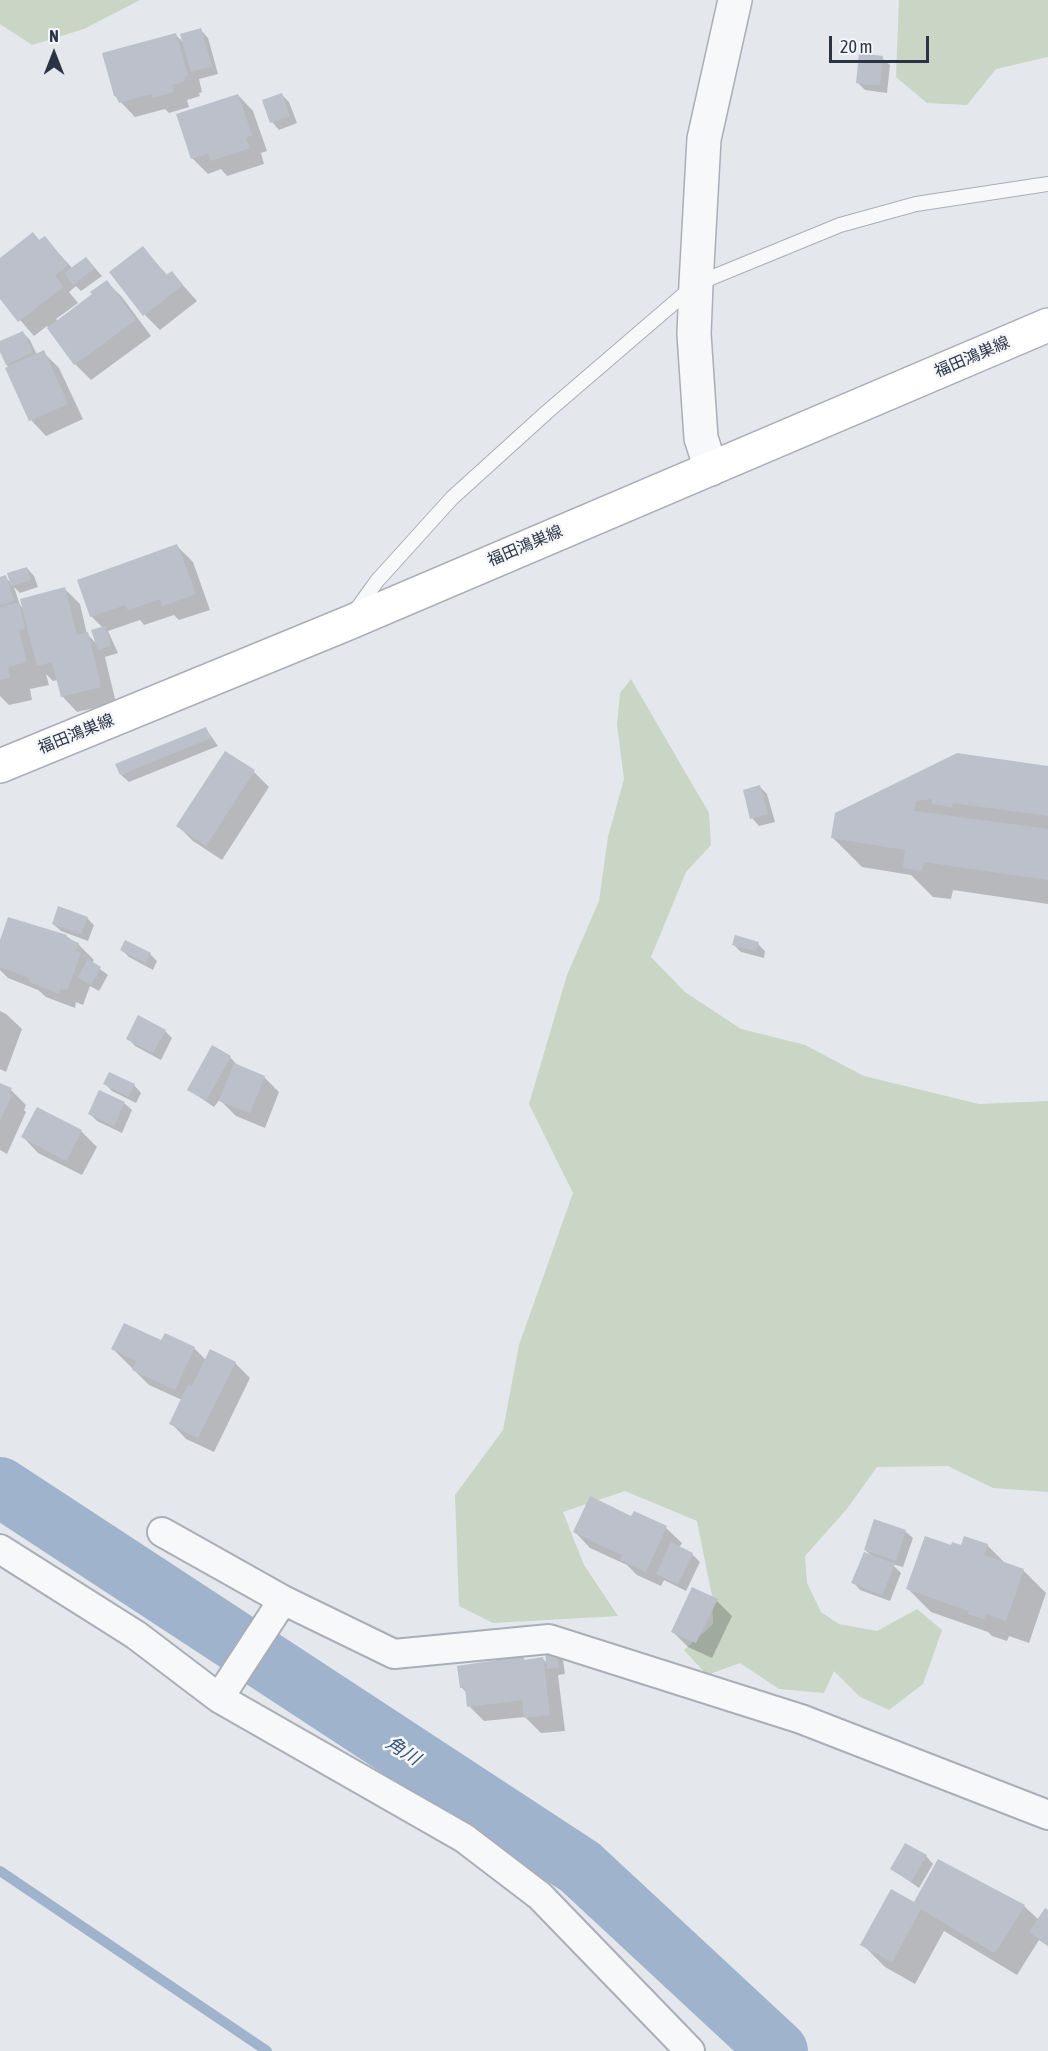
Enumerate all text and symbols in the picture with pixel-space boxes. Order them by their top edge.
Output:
north arrow [24,24,84,84]
scale bar [832,24,932,62]
text: N [49,27,59,45]
text: 20 m [840,36,872,57]
street label: 福田鴻巣線 [931,333,1013,381]
street label: 福田鴻巣線 [484,522,566,570]
street label: 福田鴻巣線 [35,710,117,758]
water label: 角川 [382,1732,424,1770]

